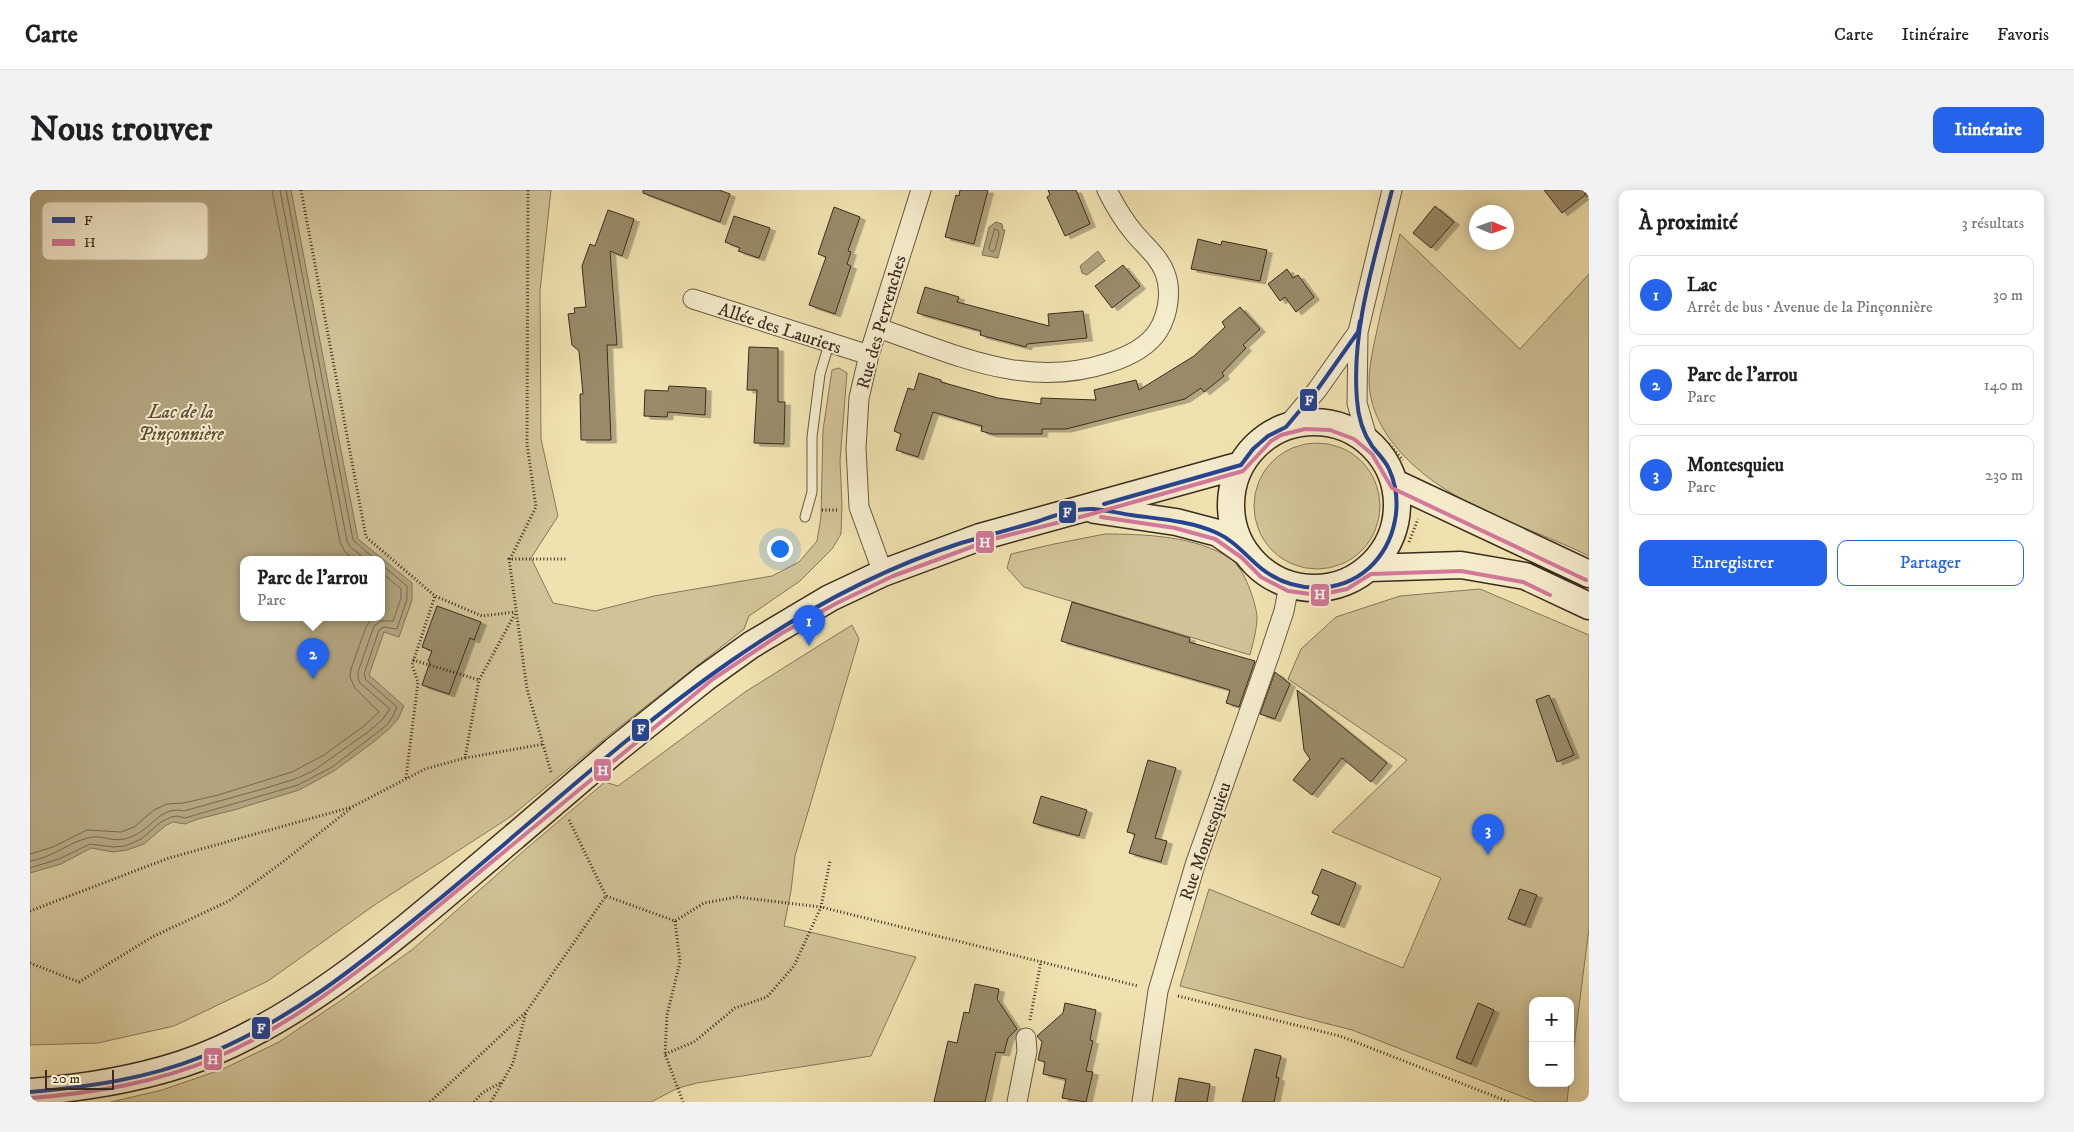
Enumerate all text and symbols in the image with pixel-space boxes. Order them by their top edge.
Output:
text: Carte [25,20,78,50]
text: Carte [1834,24,1874,46]
text: Itinéraire [1902,24,1969,46]
text: Favoris [1997,24,2049,46]
button: Itinéraire [1933,107,2044,153]
text: Nous trouver [30,108,212,152]
legend [42,202,208,260]
north arrow [1469,205,1514,250]
text: À proximité [1639,210,1738,236]
text: F [84,212,93,230]
text: 3 résultats [1962,213,2024,233]
text: H [84,234,96,252]
street label: Rue des Pervenches [852,253,912,392]
text: Lac [1687,274,1717,297]
text: 1 [1653,285,1659,305]
text: 30 m [1993,285,2023,305]
text: Arrêt de bus · Avenue de la Pinçonnière [1687,297,1933,317]
street label: Allée des Lauriers [715,299,844,359]
text: Parc de l'arrou [1687,364,1798,387]
text: 2 [1652,375,1660,395]
text: 140 m [1984,375,2023,395]
text: Parc [1687,387,1716,407]
line badge: F [1299,388,1318,412]
text: F [1305,392,1314,410]
water label: Lac de la Pinçonnière [138,401,224,446]
text: Montesquieu [1687,454,1784,477]
text: 3 [1653,465,1659,485]
text: 230 m [1985,465,2023,485]
text: Parc [1687,477,1716,497]
line badge: F [1058,500,1077,524]
text: F [1063,504,1072,522]
line badge: H [975,530,995,554]
text: H [979,534,991,552]
your location [767,536,793,562]
button: Enregistrer [1639,540,1827,586]
button: Partager [1837,540,2024,586]
popup [240,556,385,621]
text: Parc de l'arrou [257,567,368,590]
line badge: H [1310,583,1330,607]
text: H [1314,586,1326,604]
text: Parc [257,590,286,610]
pin: 1 [793,605,825,646]
pin: 2 [297,638,329,679]
line badge: F [631,718,650,742]
text: F [637,721,646,739]
line badge: H [593,758,612,782]
text: H [597,762,609,780]
street label: Rue Montesquieu [1175,779,1237,903]
pin: 3 [1472,814,1504,855]
map controls [1529,997,1574,1087]
button: + [1529,997,1574,1042]
line badge: F [251,1016,271,1040]
text: F [257,1020,266,1038]
button: − [1529,1042,1574,1087]
line badge: H [203,1047,223,1071]
text: H [207,1051,219,1069]
scale bar [45,1067,114,1090]
text: 20 m [52,1070,80,1088]

